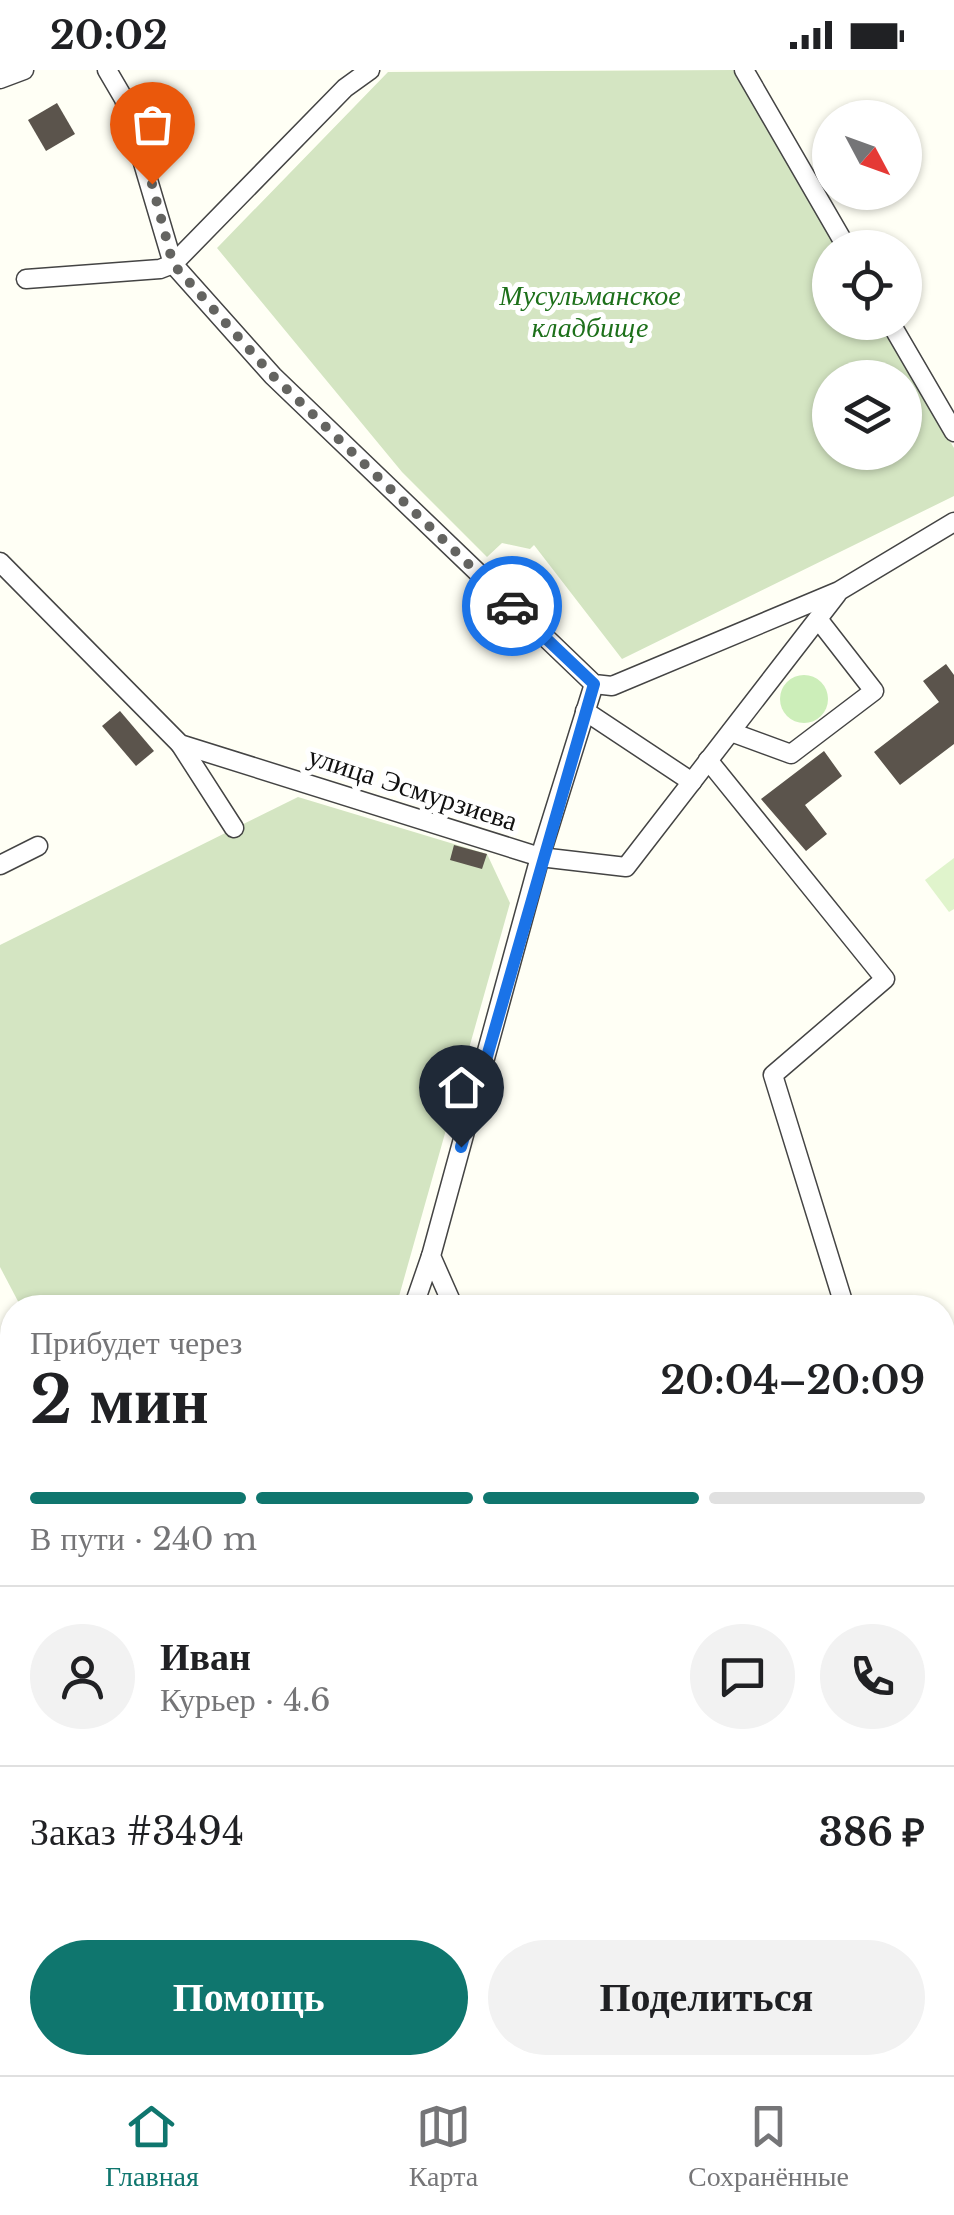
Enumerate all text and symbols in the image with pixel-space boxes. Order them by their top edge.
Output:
text: 20:02 [50,12,168,59]
pin [110,82,195,185]
icon: bag [125,97,180,152]
north arrow [812,100,922,210]
map controls [812,100,922,470]
button: locate [812,230,922,340]
park label: Мусульманское кладбище [498,278,681,345]
button: layers [812,360,922,470]
courier [462,556,562,656]
icon: car [485,579,540,634]
street label: улица Эсмурзиева [304,738,522,839]
pin [419,1045,504,1148]
icon: home [434,1060,489,1115]
text: Прибудет через [30,1323,242,1363]
text: 20:04–20:09 [661,1357,925,1404]
text: 2 мин [30,1360,209,1441]
text: В пути · 240 m [30,1519,257,1559]
button: person [30,1624,135,1729]
button: chat [690,1624,795,1729]
button: phone [820,1624,925,1729]
text: Иван [160,1633,251,1680]
text: Курьер · 4.6 [160,1680,331,1720]
text: Заказ #3494 [30,1808,244,1855]
text: 386 ₽ [819,1809,925,1856]
button: Помощь [30,1940,468,2055]
button: Поделиться [488,1940,925,2055]
tab: Главная [105,2099,199,2194]
tab: Карта [409,2099,478,2194]
tab: Сохранённые [688,2099,849,2194]

